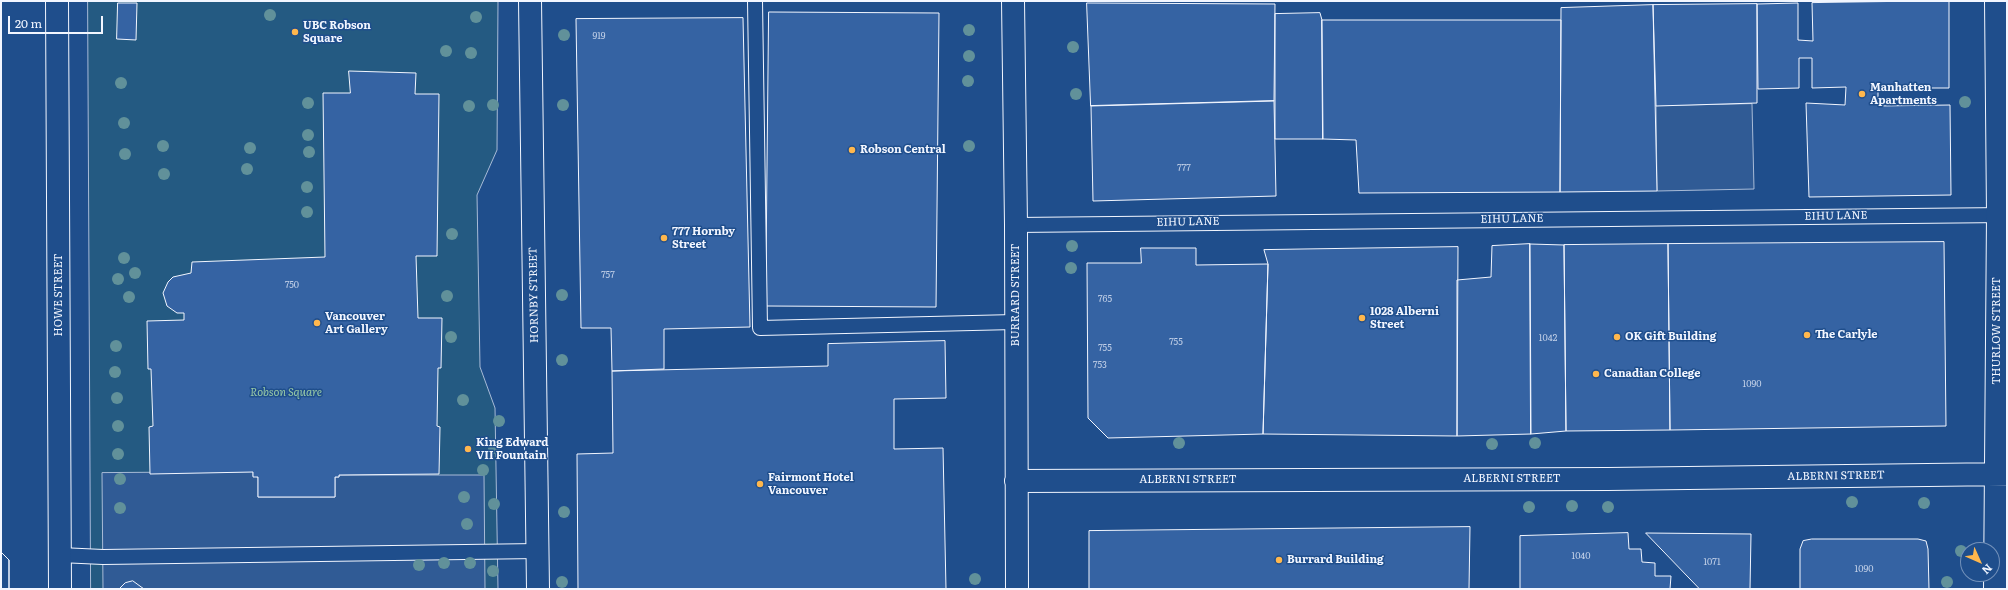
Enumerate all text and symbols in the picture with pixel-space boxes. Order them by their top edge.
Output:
scale bar [10,8,105,34]
text: 20 m [15,14,42,32]
place label: UBC Robson Square [303,19,371,45]
marker: UBC Robson Square [290,27,300,37]
house number: 919 [592,31,606,41]
place label: Manhatten Apartments [1870,81,1937,107]
marker: Manhatten Apartments [1857,89,1867,99]
place label: Robson Central [860,143,946,157]
marker: Robson Central [847,145,857,155]
house number: 777 [1177,163,1191,173]
street label: EIHU LANE [1804,209,1868,223]
street label: EIHU LANE [1480,212,1544,226]
street label: EIHU LANE [1156,215,1220,229]
place label: 777 Hornby Street [672,225,735,251]
marker: 777 Hornby Street [659,233,669,243]
street label: BURRARD STREET [1009,244,1023,346]
street label: HORNBY STREET [527,247,541,343]
street label: HOWE STREET [52,254,66,336]
house number: 757 [601,270,615,280]
street label: THURLOW STREET [1990,277,2004,385]
house number: 750 [285,280,299,290]
house number: 765 [1098,294,1112,304]
place label: 1028 Alberni Street [1370,305,1439,331]
place label: Vancouver Art Gallery [325,310,388,336]
marker: 1028 Alberni Street [1357,313,1367,323]
marker: Vancouver Art Gallery [312,318,322,328]
place label: The Carlyle [1815,328,1878,342]
place label: OK Gift Building [1625,330,1716,344]
marker: The Carlyle [1802,330,1812,340]
marker: OK Gift Building [1612,332,1622,342]
house number: 1042 [1539,333,1557,343]
house number: 755 [1169,337,1183,347]
house number: 755 [1098,343,1112,353]
house number: 753 [1093,360,1107,370]
place label: Canadian College [1604,367,1700,381]
marker: Canadian College [1591,369,1601,379]
house number: 1090 [1743,379,1761,389]
park label: Robson Square [250,386,322,400]
place label: King Edward VII Fountain [476,436,549,462]
marker: King Edward VII Fountain [463,444,473,454]
street label: ALBERNI STREET [1787,469,1885,483]
place label: Fairmont Hotel Vancouver [768,471,854,497]
street label: ALBERNI STREET [1463,472,1561,486]
street label: ALBERNI STREET [1139,473,1237,487]
marker: Fairmont Hotel Vancouver [755,479,765,489]
north arrow [1960,542,2000,582]
house number: 1040 [1571,551,1591,561]
place label: Burrard Building [1287,553,1384,567]
marker: Burrard Building [1274,555,1284,565]
house number: 1071 [1703,557,1721,567]
text: N [1979,561,1997,579]
house number: 1090 [1855,564,1873,574]

